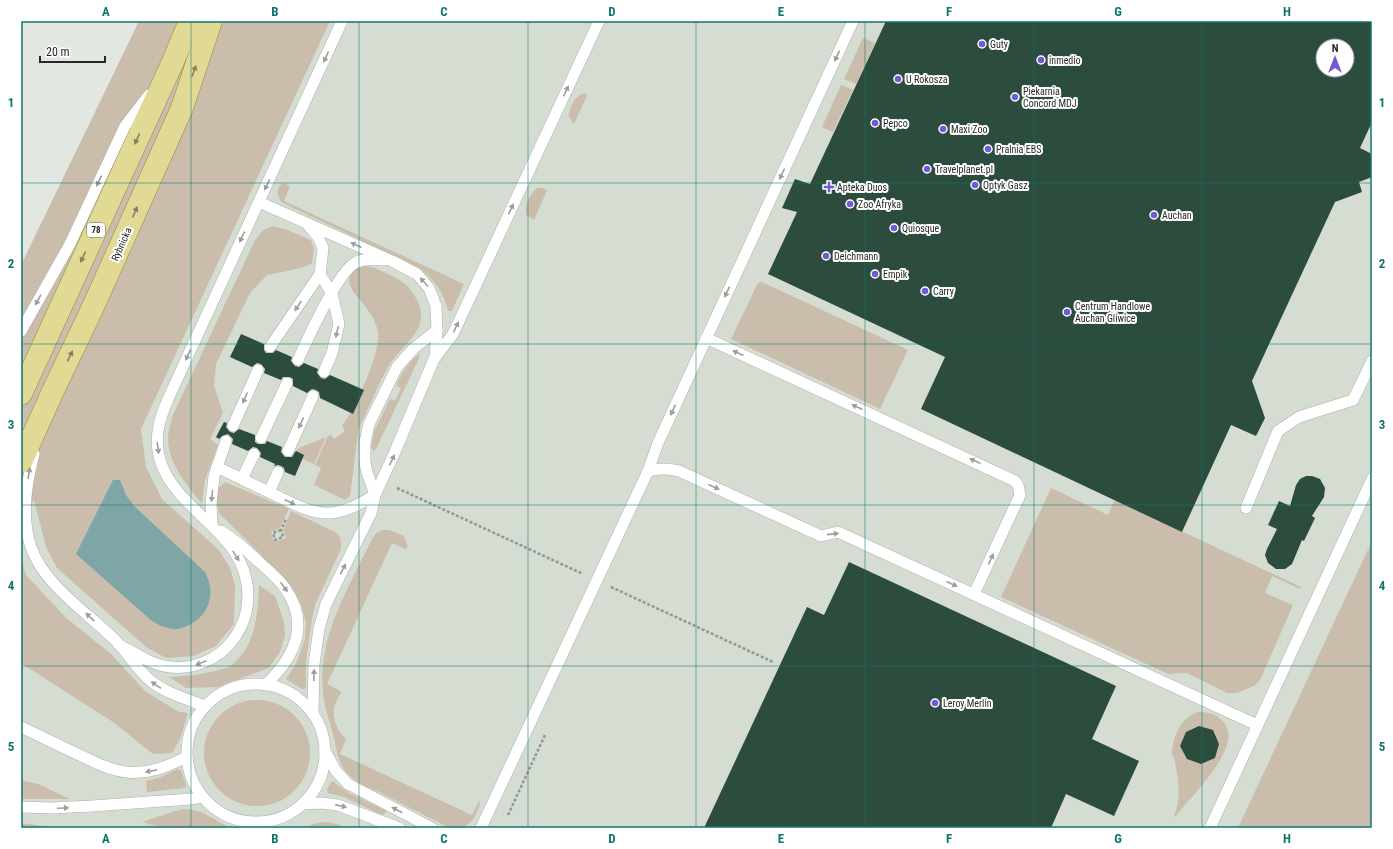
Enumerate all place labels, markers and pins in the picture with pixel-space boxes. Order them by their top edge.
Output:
marker: Guty [977,39,987,49]
place label: Guty [990,39,1008,50]
marker: inmedio [1036,55,1046,65]
place label: inmedio [1049,55,1081,66]
marker: U Rokosza [893,74,903,84]
place label: U Rokosza [906,74,948,85]
place label: Piekarnia Concord MDJ [1023,86,1077,109]
marker: Piekarnia Concord MDJ [1010,92,1020,102]
marker: Pepco [870,118,880,128]
place label: Pepco [883,118,908,129]
marker: Maxi Zoo [938,124,948,134]
place label: Maxi Zoo [951,124,988,135]
marker: Pralnia EBS [983,144,993,154]
place label: Pralnia EBS [996,144,1041,155]
marker: Travelplanet.pl [922,164,932,174]
place label: Travelplanet.pl [935,164,993,175]
marker: Optyk Gasz [970,180,980,190]
place label: Optyk Gasz [983,180,1028,191]
marker: Apteka Duos [824,182,834,192]
place label: Apteka Duos [837,182,887,193]
marker: Zoo Afryka [845,199,855,209]
place label: Zoo Afryka [858,199,901,210]
marker: Auchan [1149,210,1159,220]
place label: Auchan [1162,210,1192,221]
marker: Quiosque [889,223,899,233]
place label: Quiosque [902,223,940,234]
marker: Deichmann [821,251,831,261]
place label: Deichmann [834,251,878,262]
marker: Empik [870,269,880,279]
place label: Empik [883,269,908,280]
marker: Carry [920,286,930,296]
place label: Carry [933,286,954,297]
place label: Centrum Handlowe Auchan Gliwice [1075,301,1150,324]
marker: Centrum Handlowe Auchan Gliwice [1062,307,1072,317]
marker: Leroy Merlin [930,698,940,708]
place label: Leroy Merlin [943,698,992,709]

